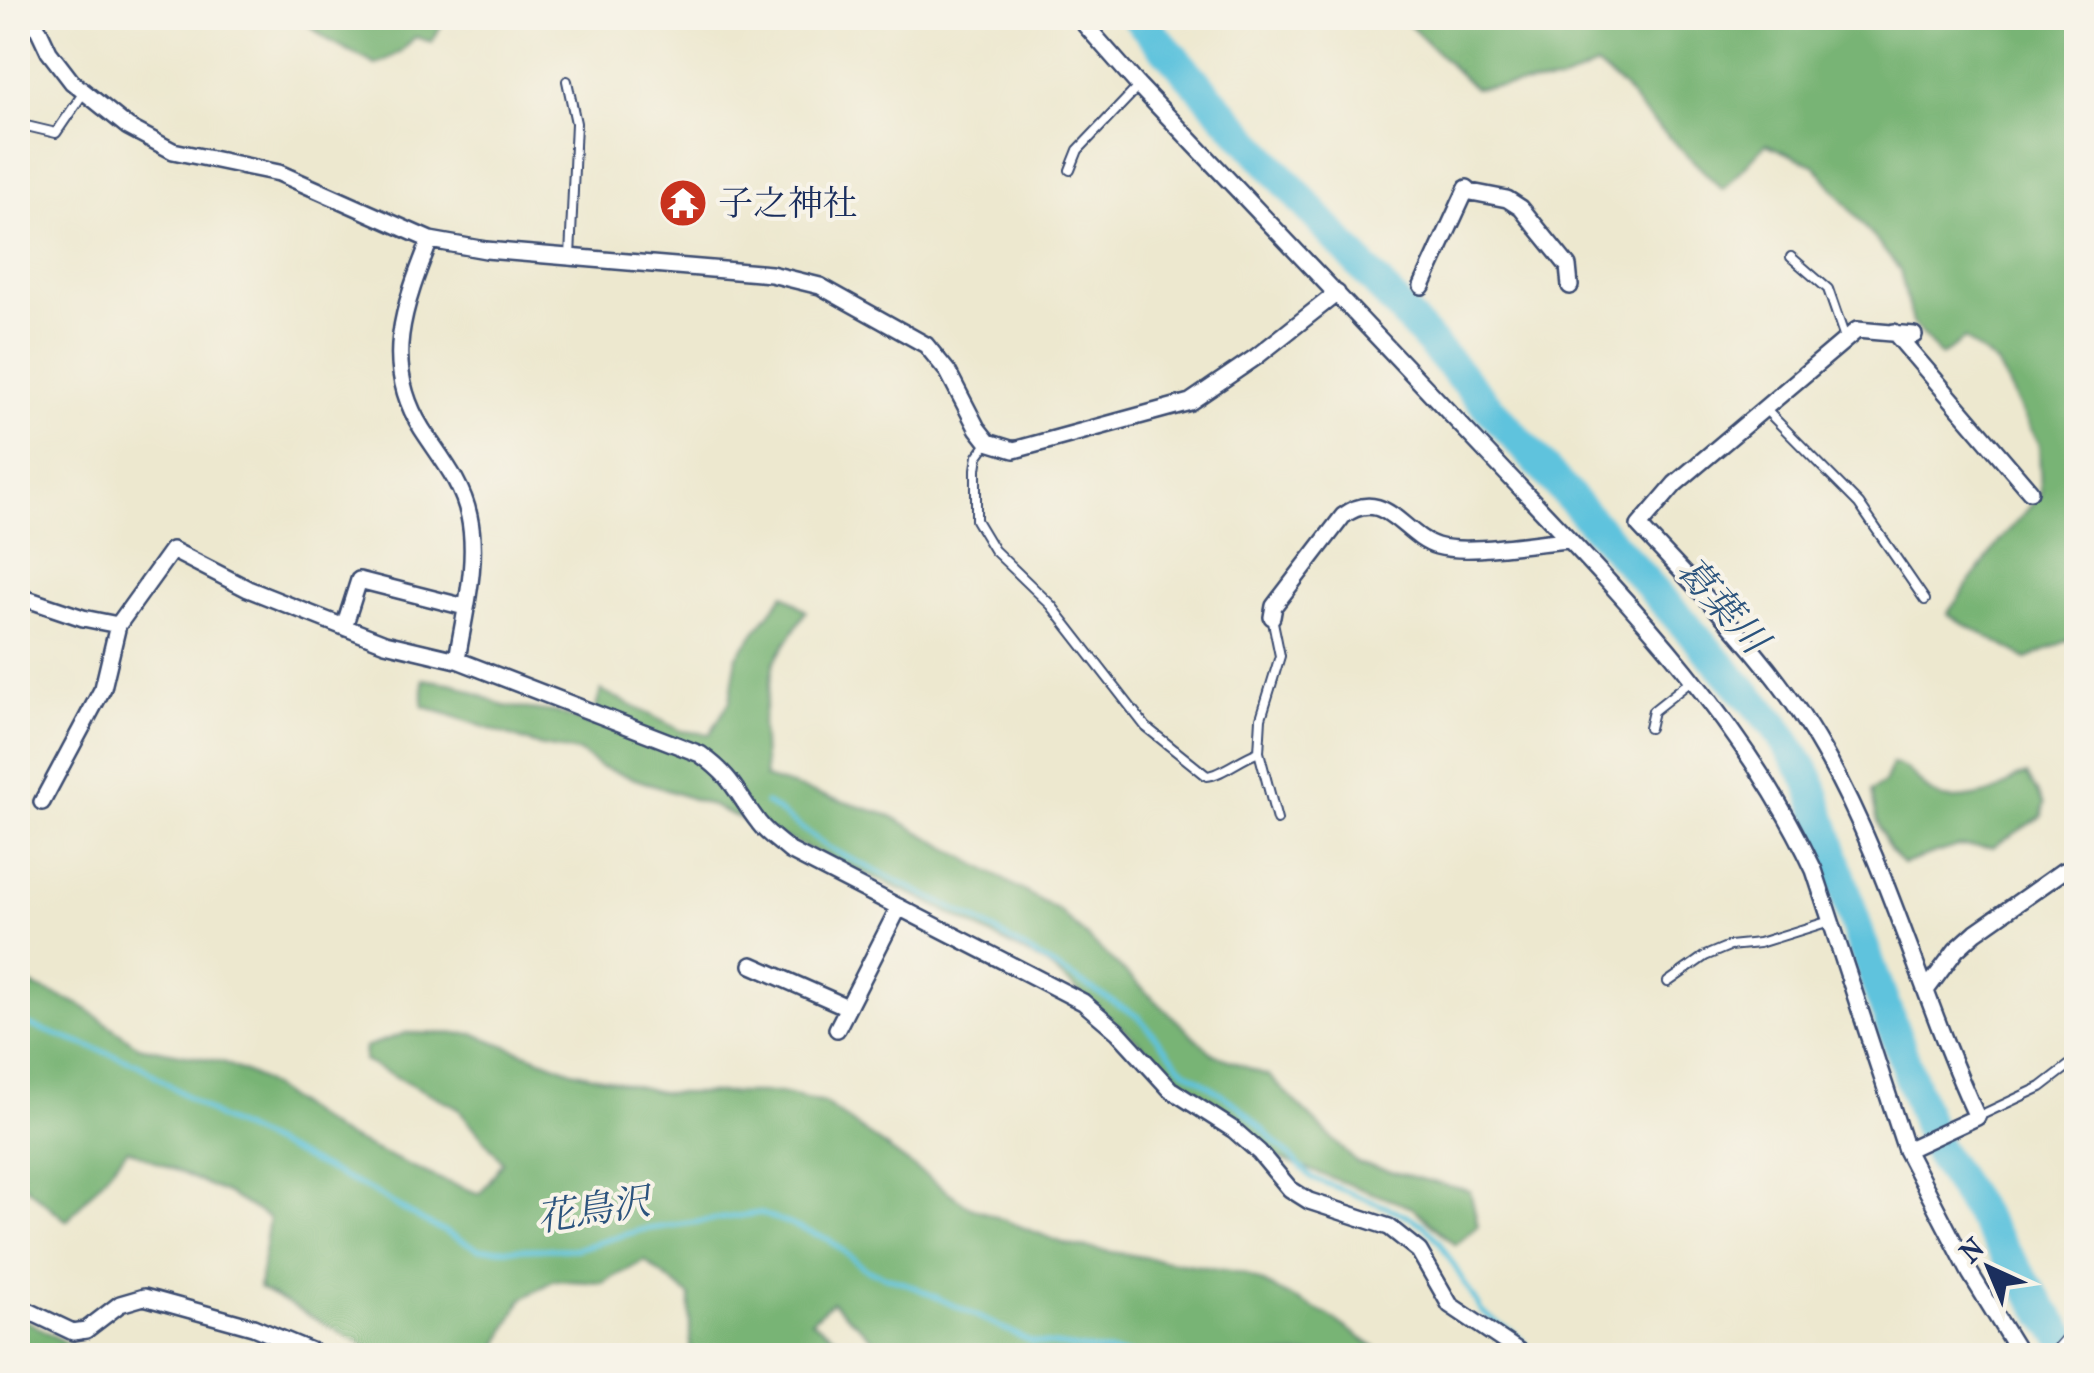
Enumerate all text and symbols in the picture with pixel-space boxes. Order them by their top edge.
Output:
temple icon: 子之神社 [657,177,709,229]
place label: 子之神社 [718,183,858,224]
water label: 葛葉川 [1667,548,1780,665]
water label: 花鳥沢 [533,1178,657,1241]
north arrow [1939,1218,2039,1318]
text: N [1953,1231,1992,1270]

